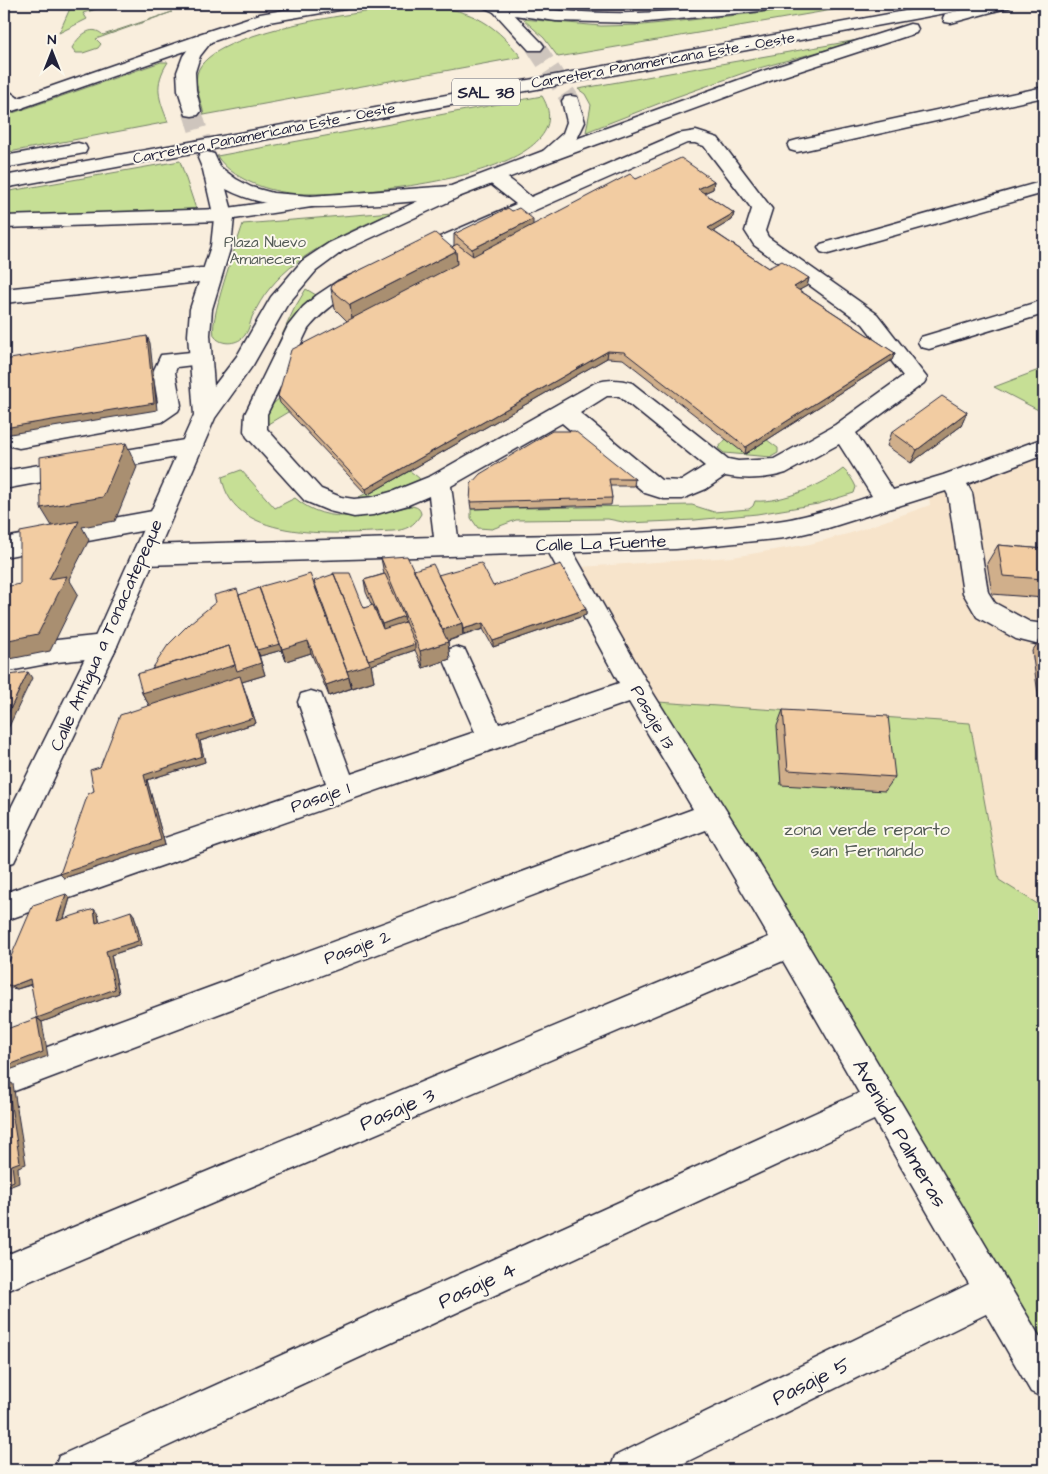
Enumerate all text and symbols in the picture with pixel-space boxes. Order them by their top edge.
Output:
street label: Carretera Panamericana Este - Oeste [530,27,796,94]
north arrow [28,28,78,78]
text: N [48,30,57,50]
road number: SAL 38 [452,78,520,105]
street label: Carretera Panamericana Este - Oeste [131,98,397,169]
park label: Plaza Nuevo Amanecer [224,232,307,270]
street label: Calle Antigua a Tonacatepeque [44,515,170,755]
street label: Calle La Fuente [535,529,667,558]
street label: Pasaje 13 [624,680,681,754]
street label: Pasaje 1 [287,776,353,819]
park label: zona verde reparto san Fernando [784,817,950,863]
street label: Pasaje 2 [320,924,395,971]
street label: Avenida Palmeras [845,1054,954,1213]
street label: Pasaje 3 [355,1080,440,1138]
street label: Pasaje 4 [433,1255,521,1316]
street label: Pasaje 5 [767,1350,855,1413]

